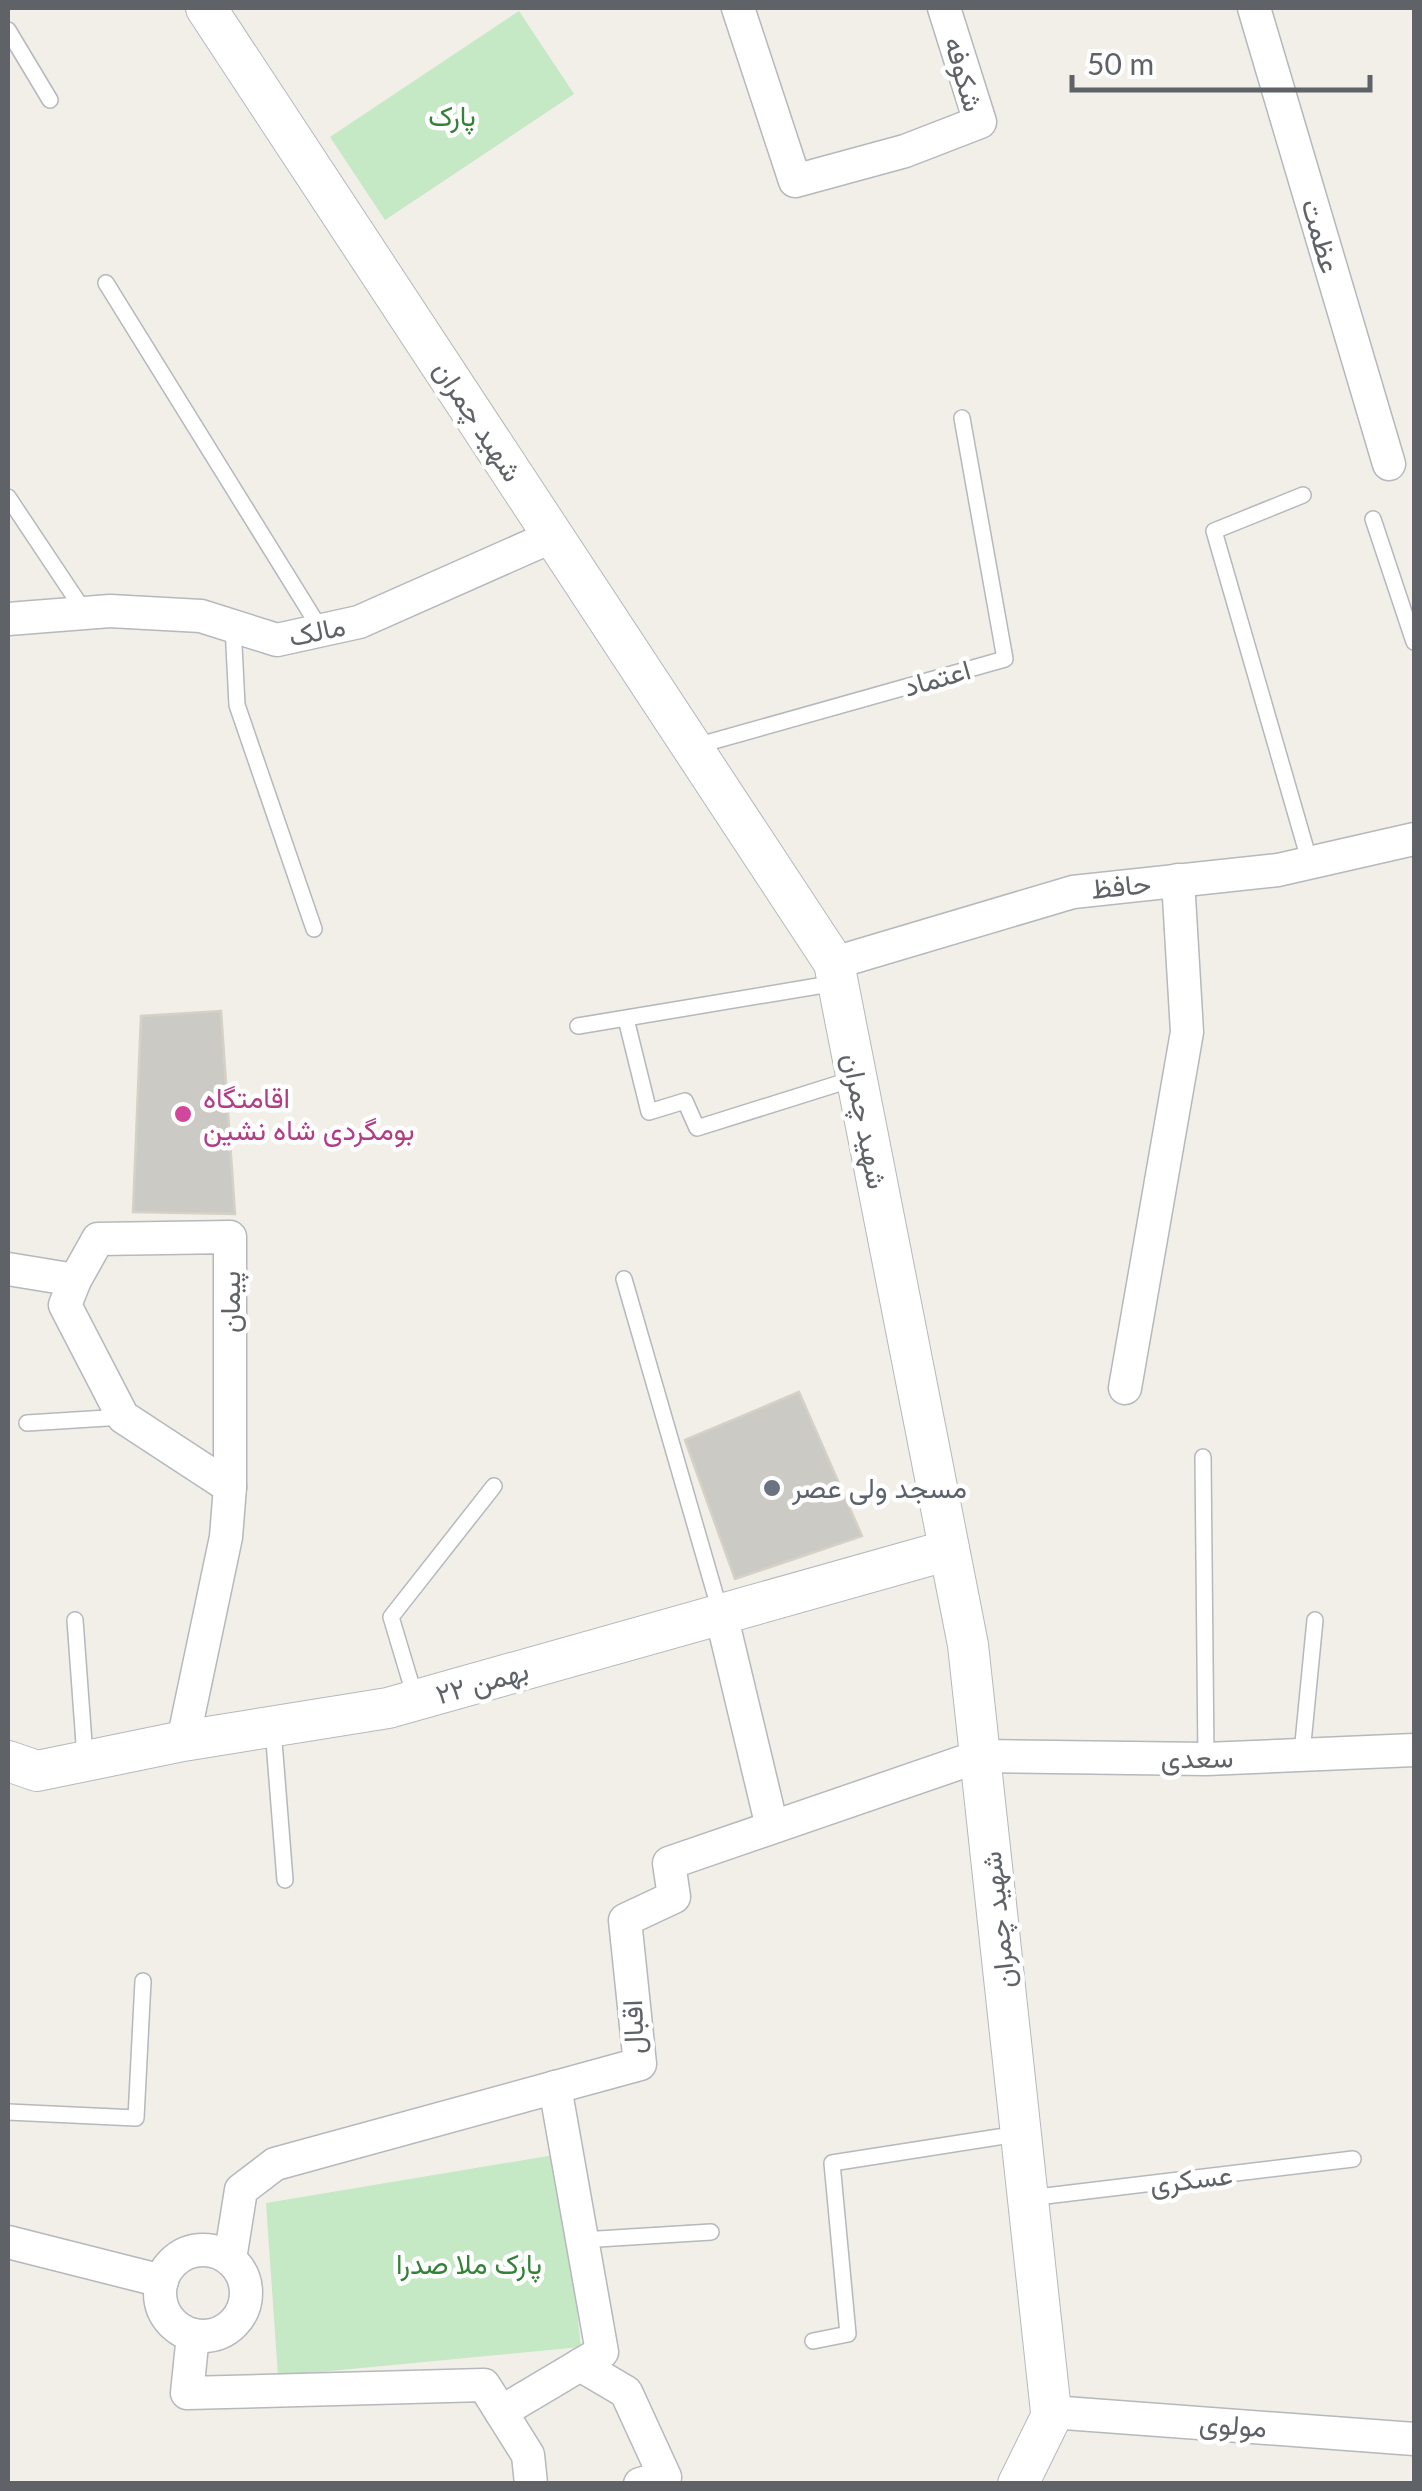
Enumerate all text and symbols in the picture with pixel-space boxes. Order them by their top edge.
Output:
scale bar [1072,30,1370,92]
street label: شکوفه [936,32,992,116]
text: 50 m [1087,45,1154,81]
park label: پارک [428,98,476,135]
street label: عظمت [1295,195,1349,277]
street label: شهید چمران [425,354,531,489]
street label: مالک [286,607,348,653]
street label: اعتماد [899,651,974,703]
street label: حافظ [1089,865,1153,905]
street label: شهید چمران [833,1050,896,1192]
place label: اقامتگاه بومگردی شاه نشین [203,1080,414,1148]
marker: اقامتگاه بومگردی شاه نشین [172,1103,194,1125]
street label: پیمان [212,1271,249,1333]
place label: مسجد ولی عصر [791,1470,967,1506]
marker: مسجد ولی عصر [761,1477,783,1499]
street label: ۲۲ بهمن [431,1652,533,1712]
street label: سعدی [1160,1739,1234,1776]
street label: شهید چمران [973,1850,1024,1990]
street label: اقبال [614,1999,651,2055]
street label: عسکری [1148,2156,1234,2202]
park label: پارک ملا صدرا [396,2246,542,2283]
street label: مولوی [1198,2405,1268,2445]

